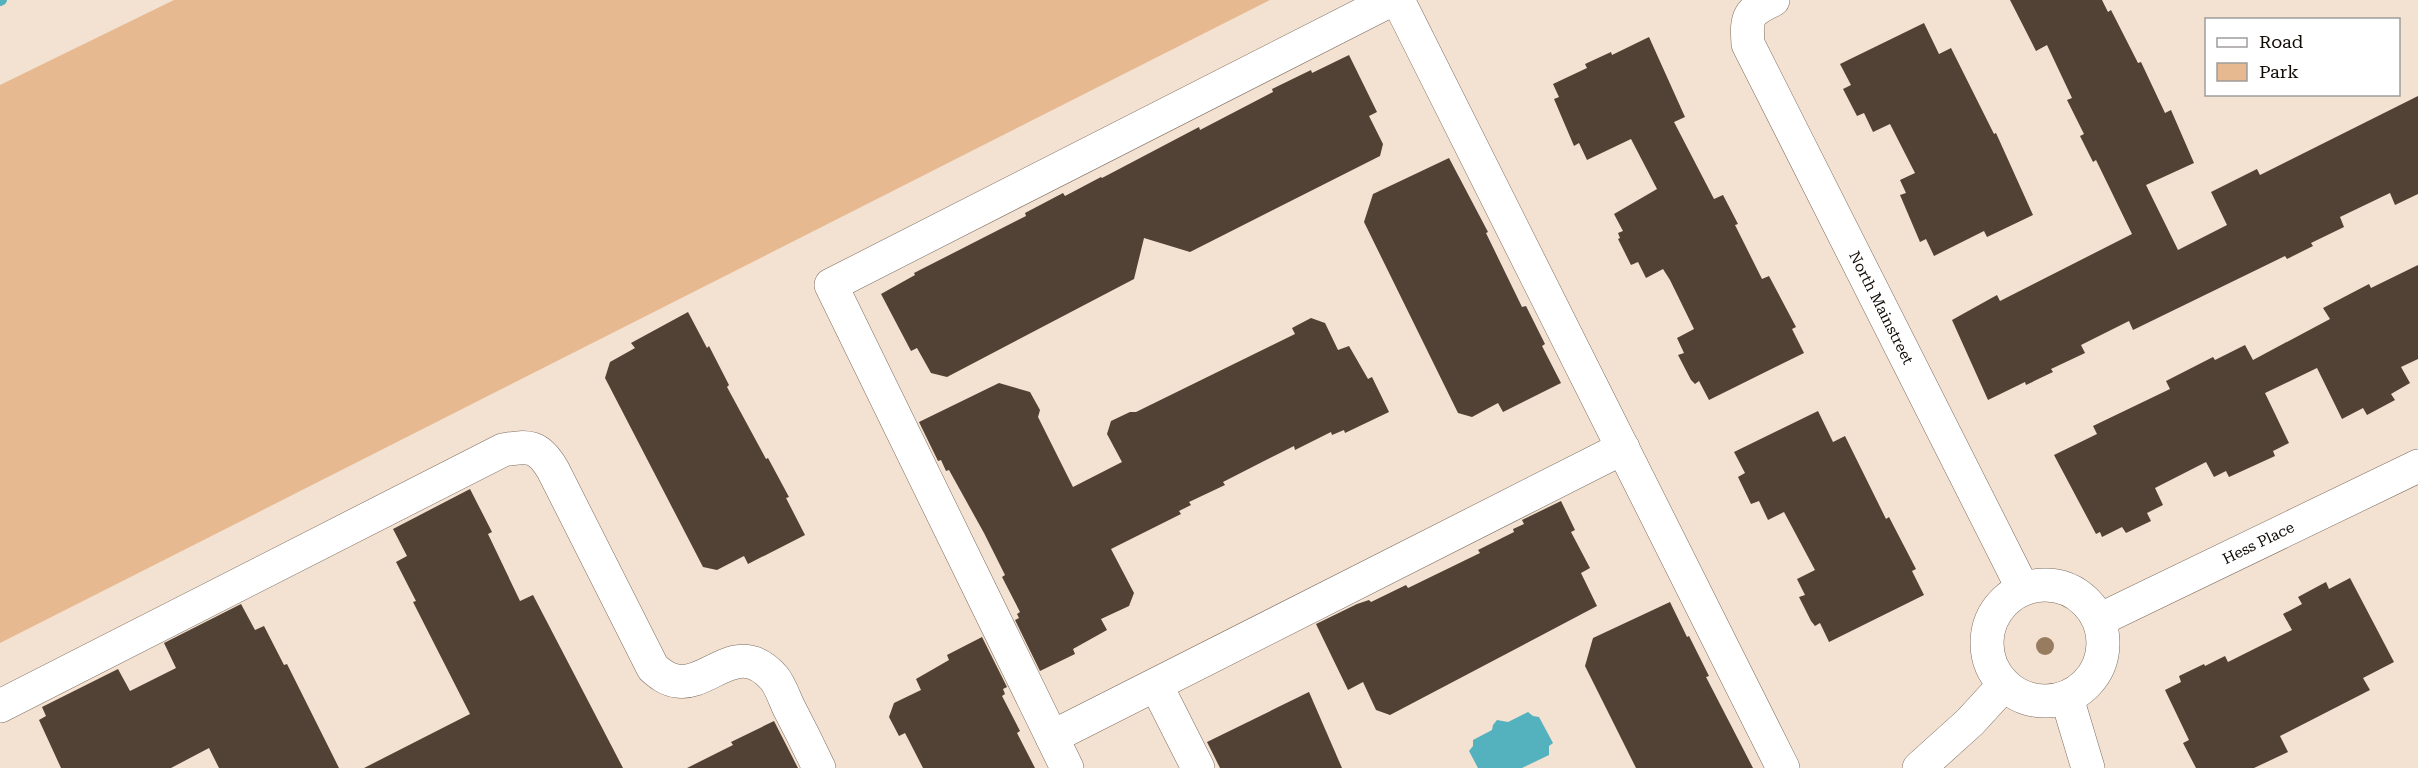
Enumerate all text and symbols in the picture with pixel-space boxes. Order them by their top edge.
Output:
legend [2205,18,2400,96]
text: Road [2259,31,2304,52]
text: Park [2259,61,2299,82]
street label: North Mainstreet [1845,248,1917,368]
street label: Hess Place [2220,518,2297,568]

